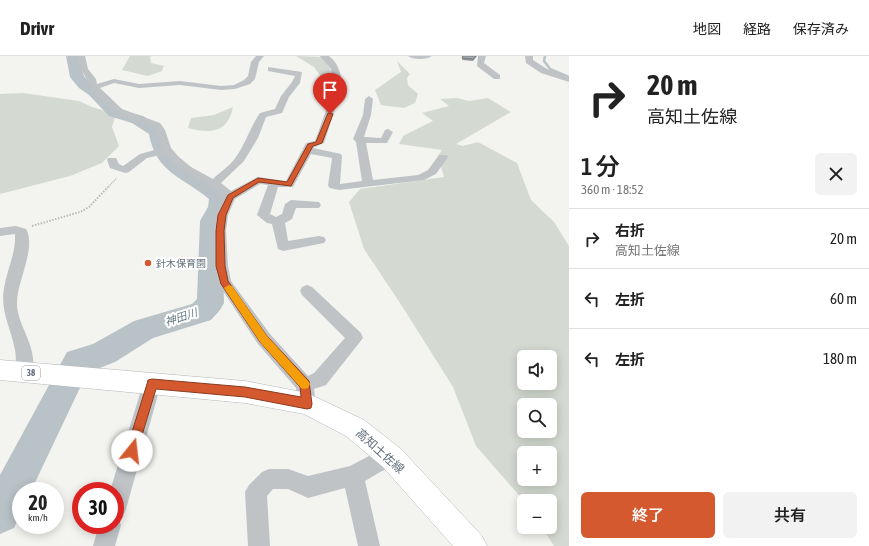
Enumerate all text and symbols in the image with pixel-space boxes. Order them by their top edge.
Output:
text: Drivr [20,17,54,39]
text: 地図 [693,21,721,37]
text: 経路 [743,21,771,37]
text: 保存済み [793,21,849,37]
text: 20 m [647,69,697,101]
icon: right [581,72,633,124]
pin [313,73,347,114]
icon: arrive [319,79,341,101]
text: 高知土佐線 [647,106,737,127]
text: 1 分 [581,153,620,180]
button: close [815,153,857,195]
text: 360 m · 18:52 [581,182,644,197]
text: 右折 [615,222,645,239]
icon: right [581,228,603,250]
text: 20 m [830,230,857,247]
text: 高知土佐線 [615,243,680,258]
marker: 針木保育園 [143,258,153,268]
place label: 針木保育園 [156,258,206,269]
icon: left [581,288,603,310]
text: 60 m [830,290,857,307]
text: 左折 [615,291,645,308]
water label: 神田川 [163,306,199,328]
icon: left [581,348,603,370]
map controls [517,350,557,534]
button: sound [517,350,557,390]
text: 180 m [823,350,857,367]
text: 左折 [615,351,645,368]
road number: 38 [22,366,40,380]
button: search [517,398,557,438]
street label: 高知土佐線 [353,426,407,476]
position arrow [111,430,153,472]
button: + [517,446,557,486]
speed limit sign: 30 [72,482,124,534]
text: 20 [29,491,47,514]
button: 終了 [581,492,715,538]
button: 共有 [723,492,857,538]
button: − [517,494,557,534]
text: km/h [28,512,48,523]

